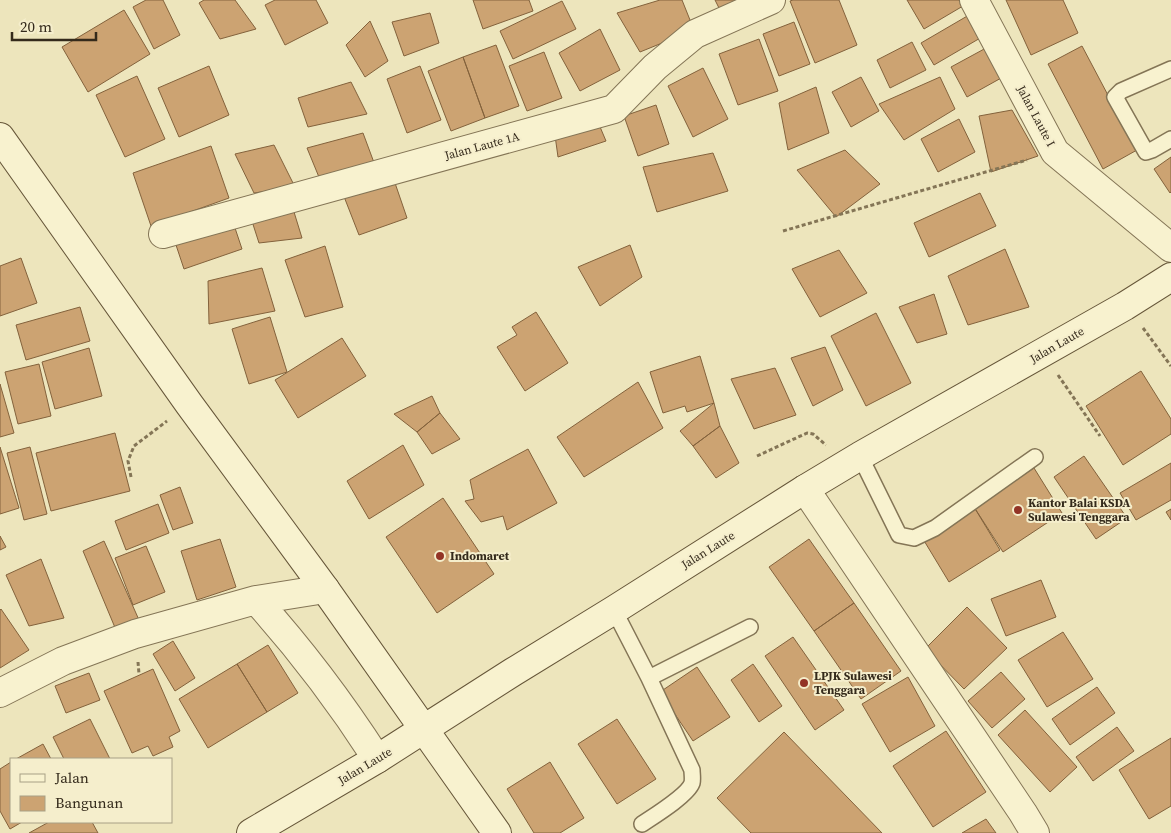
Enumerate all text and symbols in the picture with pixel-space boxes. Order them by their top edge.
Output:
scale bar [12,10,96,42]
text: 20 m [20,16,52,37]
street label: Jalan Laute I [1013,82,1059,150]
street label: Jalan Laute 1A [442,128,521,164]
street label: Jalan Laute [1026,323,1087,367]
place label: Kantor Balai KSDA Sulawesi Tenggara [1028,495,1130,525]
marker: Kantor Balai KSDA Sulawesi Tenggara [1012,504,1024,516]
street label: Jalan Laute [677,527,738,573]
place label: Indomaret [450,548,510,564]
marker: Indomaret [434,550,446,562]
place label: LPJK Sulawesi Tenggara [814,668,892,698]
marker: LPJK Sulawesi Tenggara [798,677,810,689]
street label: Jalan Laute [334,744,395,789]
legend [10,758,172,823]
text: Jalan [54,767,89,788]
text: Bangunan [55,792,123,813]

